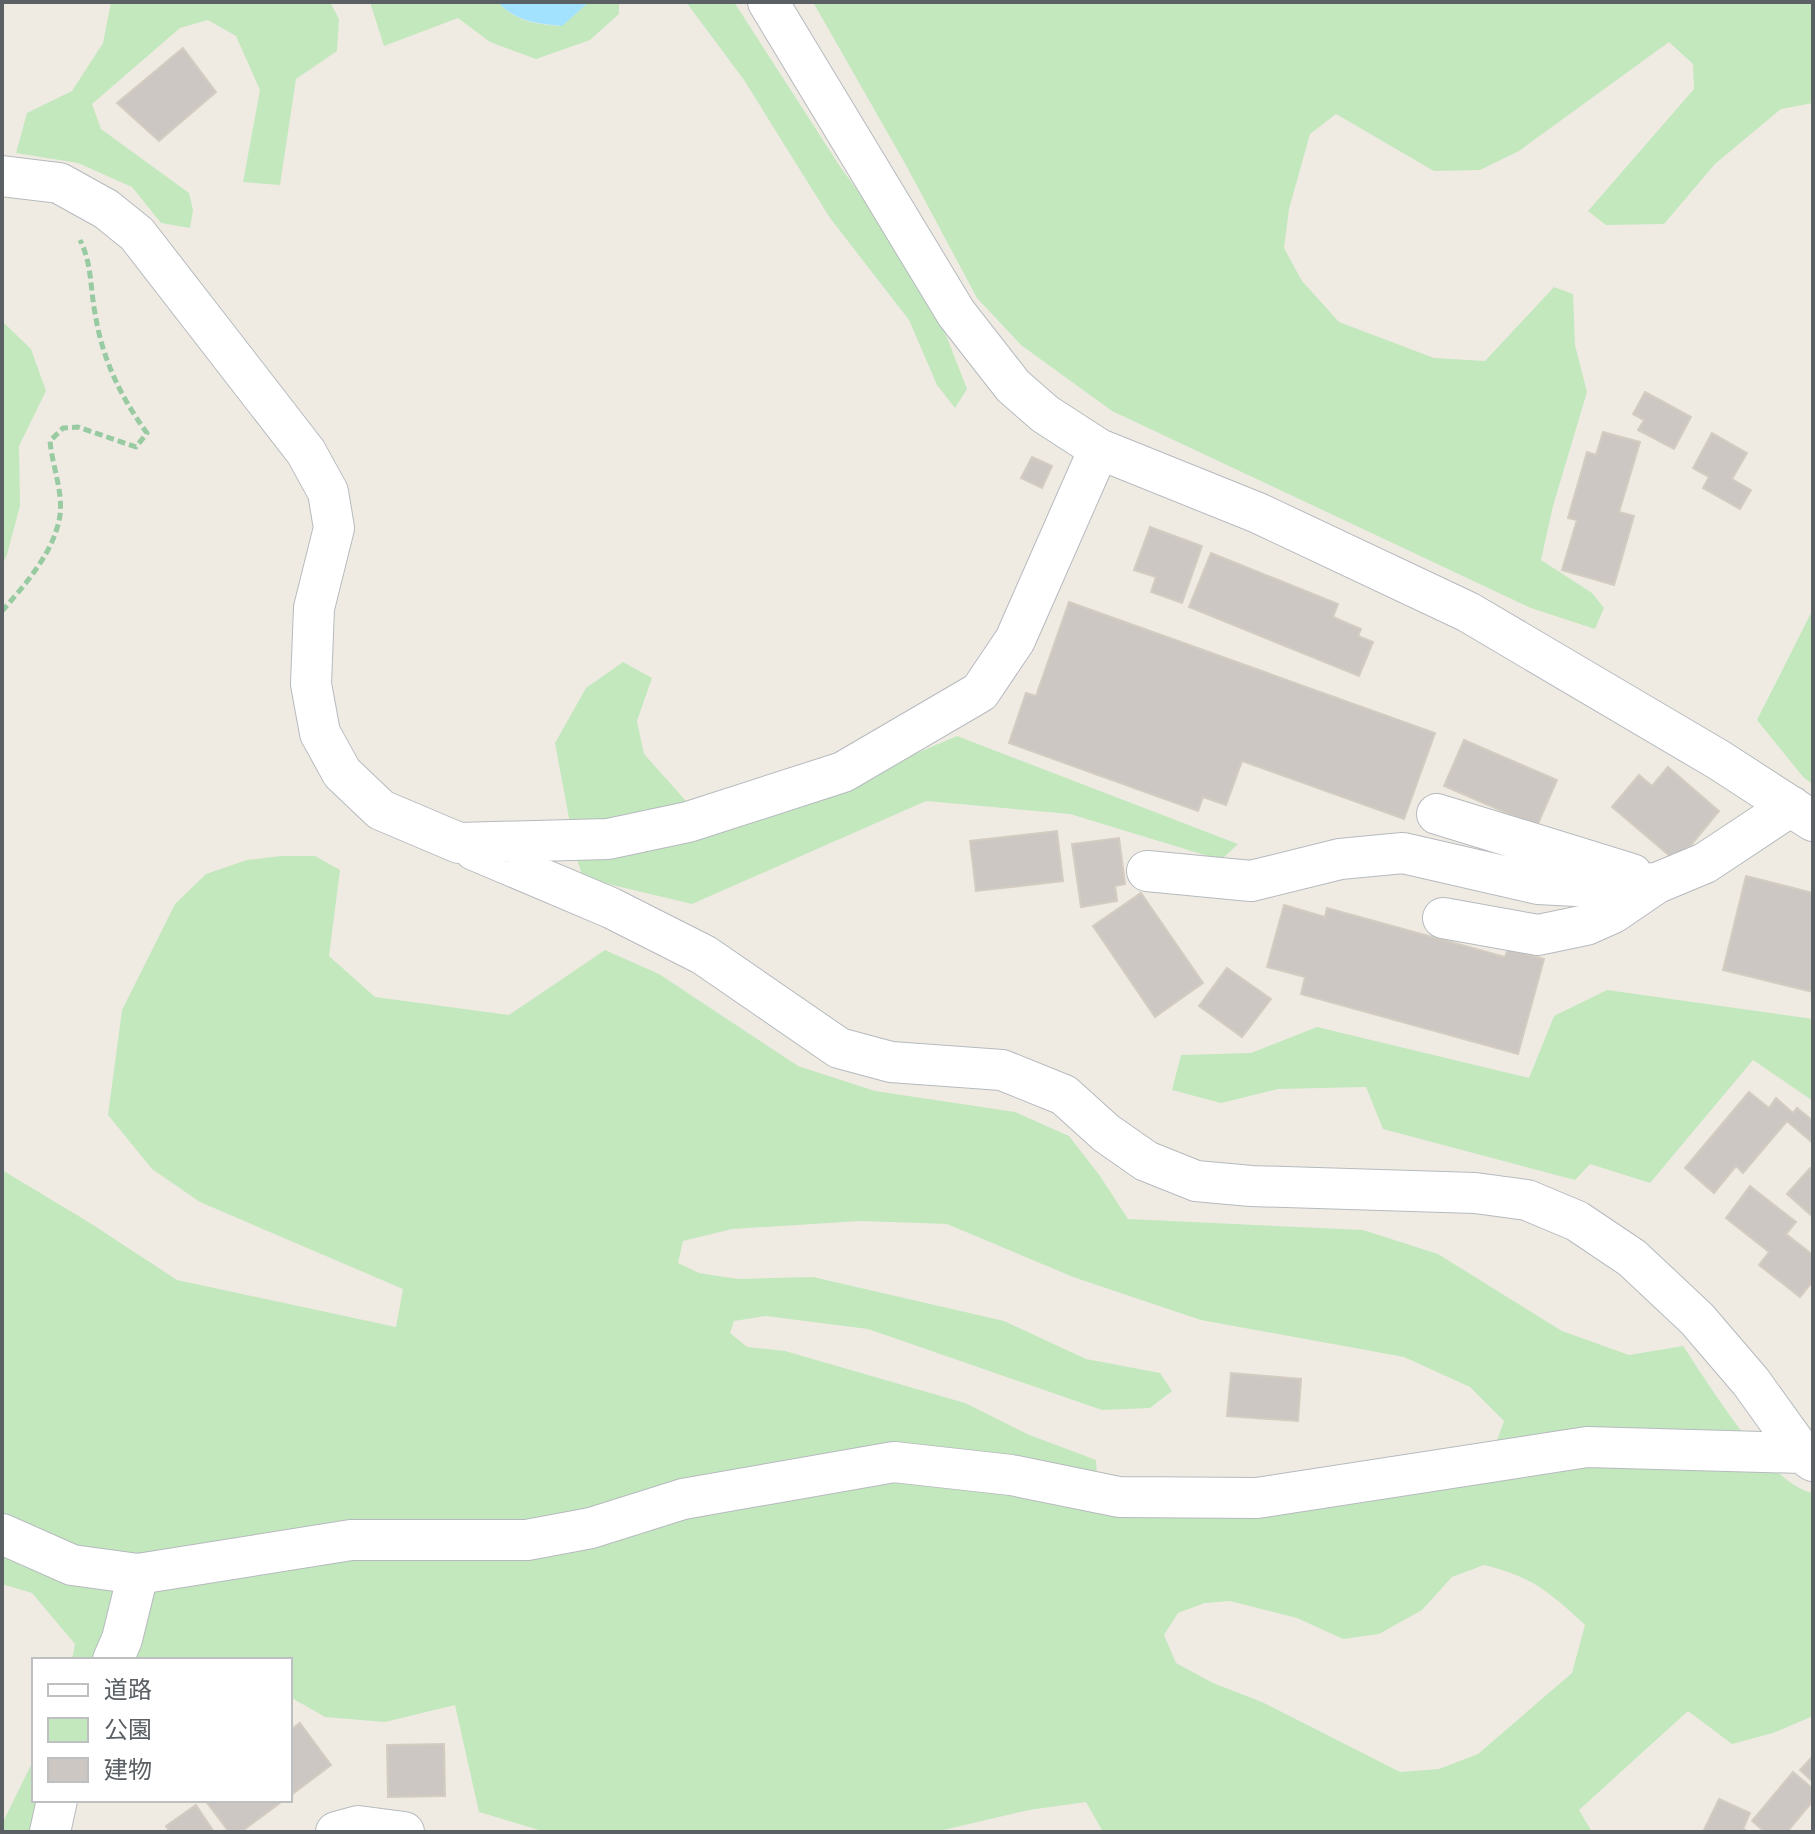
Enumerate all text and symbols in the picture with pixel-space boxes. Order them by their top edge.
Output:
legend [32,1658,292,1802]
text: 道路 [104,1677,152,1707]
text: 公園 [104,1717,152,1747]
text: 建物 [104,1757,152,1787]

